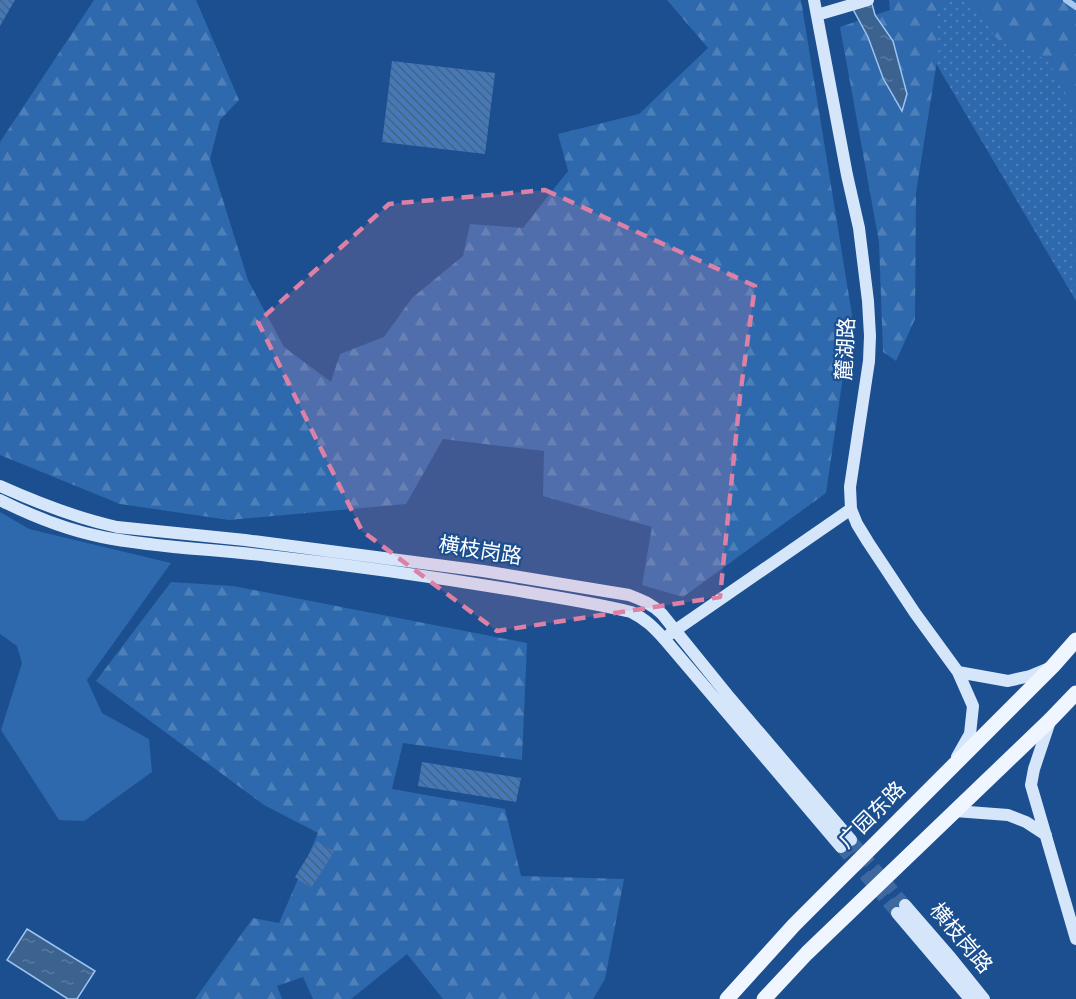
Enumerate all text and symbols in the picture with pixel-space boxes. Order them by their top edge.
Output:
street label: 麓湖路 [832,317,862,381]
street label: 横枝岗路 [436,532,524,572]
street label: 广园东路 [834,777,912,855]
street label: 横枝岗路 [923,898,997,980]

